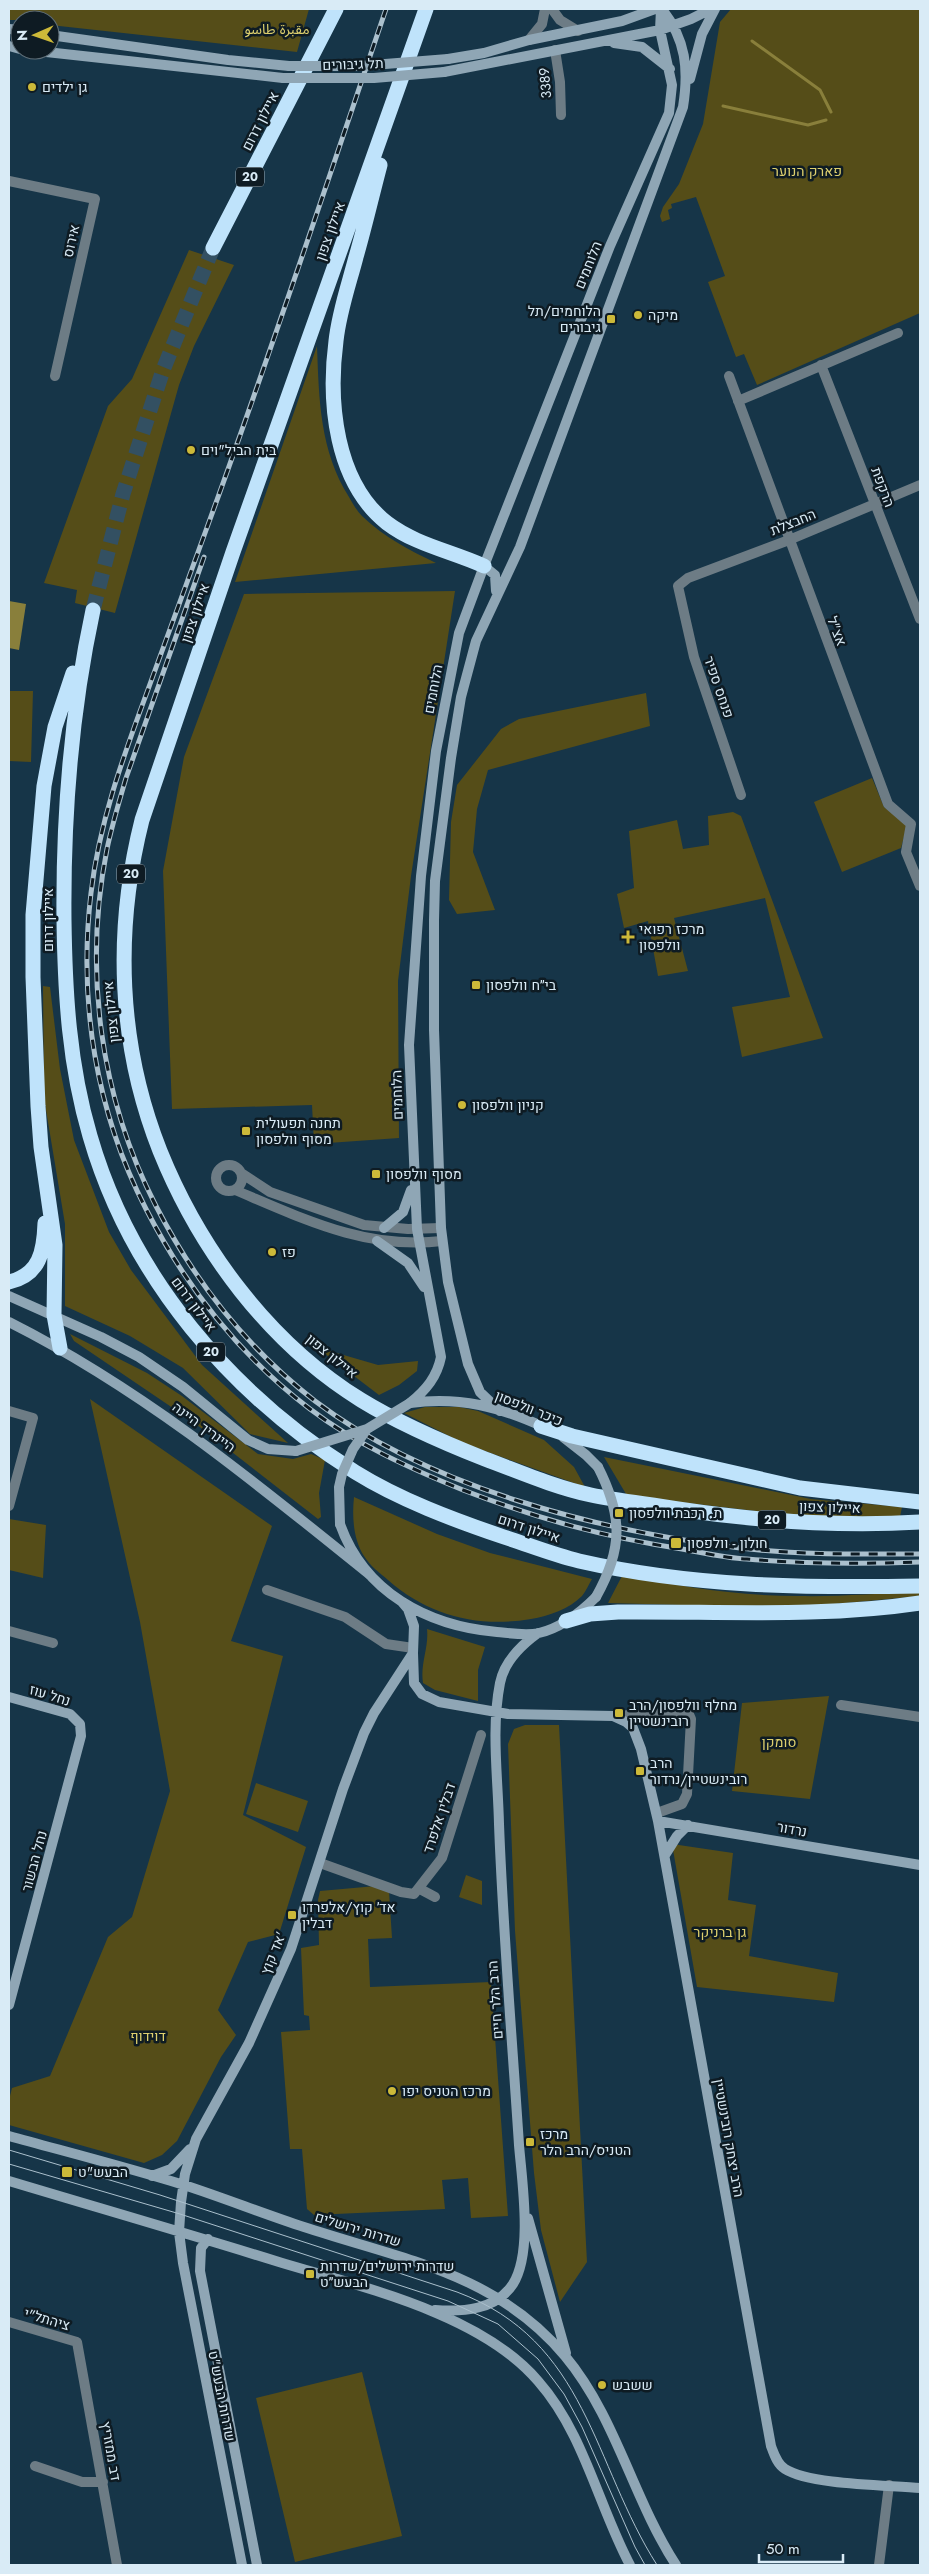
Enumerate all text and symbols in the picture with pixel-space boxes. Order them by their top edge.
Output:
north arrow [10,10,60,60]
park label: مقبرة طاسو [244,19,310,39]
text: N [12,30,32,41]
street label: תל גיבורים [322,53,384,75]
street label: 3389 [534,67,556,99]
place label: גן ילדים [42,77,87,97]
marker: גן ילדים [26,81,38,93]
street label: איילון דרום [237,88,283,154]
park label: פארק הנוער [772,161,842,181]
road number: 20 [236,168,264,186]
street label: איילון צפון [310,199,350,263]
street label: אירוס [58,223,84,259]
street label: הלוחמים [569,238,607,292]
place label: הלוחמים/תל גיבורים [528,301,601,337]
place label: מיקה [648,305,678,325]
marker: מיקה [632,309,644,321]
marker: הלוחמים/תל גיבורים [605,313,617,325]
place label: בית הביל"וים [201,440,277,460]
marker: בית הביל"וים [185,444,197,456]
street label: הרקפת [866,464,900,510]
street label: החבצלת [767,504,819,540]
street label: איילון צפון [176,581,214,645]
street label: אצ"ל [822,613,852,649]
street label: פנחס ספיר [699,653,739,721]
street label: הלוחמים [418,663,448,715]
road number: 20 [117,864,145,884]
street label: איילון דרום [38,888,58,952]
place label: מרכז רפואי וולפסון [639,919,704,955]
marker: מרכז רפואי וולפסון [621,930,635,944]
place label: בי״ח וולפסון [486,975,557,995]
marker: בי״ח וולפסון [470,979,482,991]
street label: איילון צפון [98,980,124,1044]
street label: הלוחמים [386,1070,408,1120]
place label: קניון וולפסון [472,1095,544,1115]
marker: קניון וולפסון [456,1099,468,1111]
place label: תחנה תפעולית מסוף וולפסון [256,1113,341,1149]
marker: תחנה תפעולית מסוף וולפסון [240,1125,252,1137]
place label: מסוף וולפסון [386,1164,462,1184]
marker: מסוף וולפסון [370,1168,382,1180]
place label: פז [282,1242,296,1262]
marker: פז [266,1246,278,1258]
street label: איילון דרום [167,1272,221,1336]
street label: איילון צפון [302,1329,362,1383]
road number: 20 [197,1342,225,1361]
street label: כיכר וולפסון [492,1385,566,1431]
street label: היינריך היינה [168,1397,240,1457]
street label: איילון צפון [799,1496,861,1518]
place label: ת. רכבת וולפסון [629,1503,722,1523]
marker: ת. רכבת וולפסון [613,1507,625,1519]
street label: איילון דרום [495,1509,563,1547]
road number: 20 [758,1510,786,1530]
place label: חולון - וולפסון [687,1533,768,1553]
marker: חולון - וולפסון [669,1536,683,1550]
street label: נחל עוז [27,1679,73,1711]
place label: מחלף וולפסון/הרב רובינשטיין [629,1695,737,1731]
marker: מחלף וולפסון/הרב רובינשטיין [613,1707,625,1719]
park label: סומקן [762,1732,796,1752]
place label: הרב רובינשטיין/נרדור [650,1753,747,1789]
marker: הרב רובינשטיין/נרדור [634,1765,646,1777]
street label: דבלין אלפרד [418,1780,460,1856]
street label: נרדור [775,1817,809,1841]
street label: נחל הבשור [16,1828,52,1894]
place label: אד׳ קוץ/אלפרדו דבלין [302,1897,396,1933]
marker: אד׳ קוץ/אלפרדו דבלין [286,1909,298,1921]
park label: גן ברניקר [694,1922,746,1942]
street label: אד קוץ' [255,1928,291,1978]
street label: הרב הלר חיים [482,1960,508,2040]
park label: דוידוף [130,2026,166,2046]
street label: הרב יצחק רובינשטיין [709,2077,749,2199]
place label: מרכז הטניס יפו [402,2081,491,2101]
marker: מרכז הטניס יפו [386,2085,398,2097]
place label: מרכז הטניס/הרב הלר [540,2124,631,2160]
marker: מרכז הטניס/הרב הלר [524,2136,536,2148]
place label: הבעש"ט [78,2162,128,2182]
marker: הבעש"ט [60,2165,74,2179]
street label: שדרות ירושלים [313,2206,403,2252]
place label: שדרות ירושלים/שדרות הבעש״ט [320,2256,454,2292]
marker: שדרות ירושלים/שדרות הבעש״ט [304,2268,316,2280]
street label: ציהתל"י [22,2303,73,2335]
street label: שדרות הבעש"ט [203,2349,241,2443]
place label: ששבש [612,2375,653,2395]
marker: ששבש [596,2379,608,2391]
street label: דב ממזריץ [96,2420,126,2482]
scale bar [759,2532,843,2564]
text: 50 m [766,2538,800,2560]

